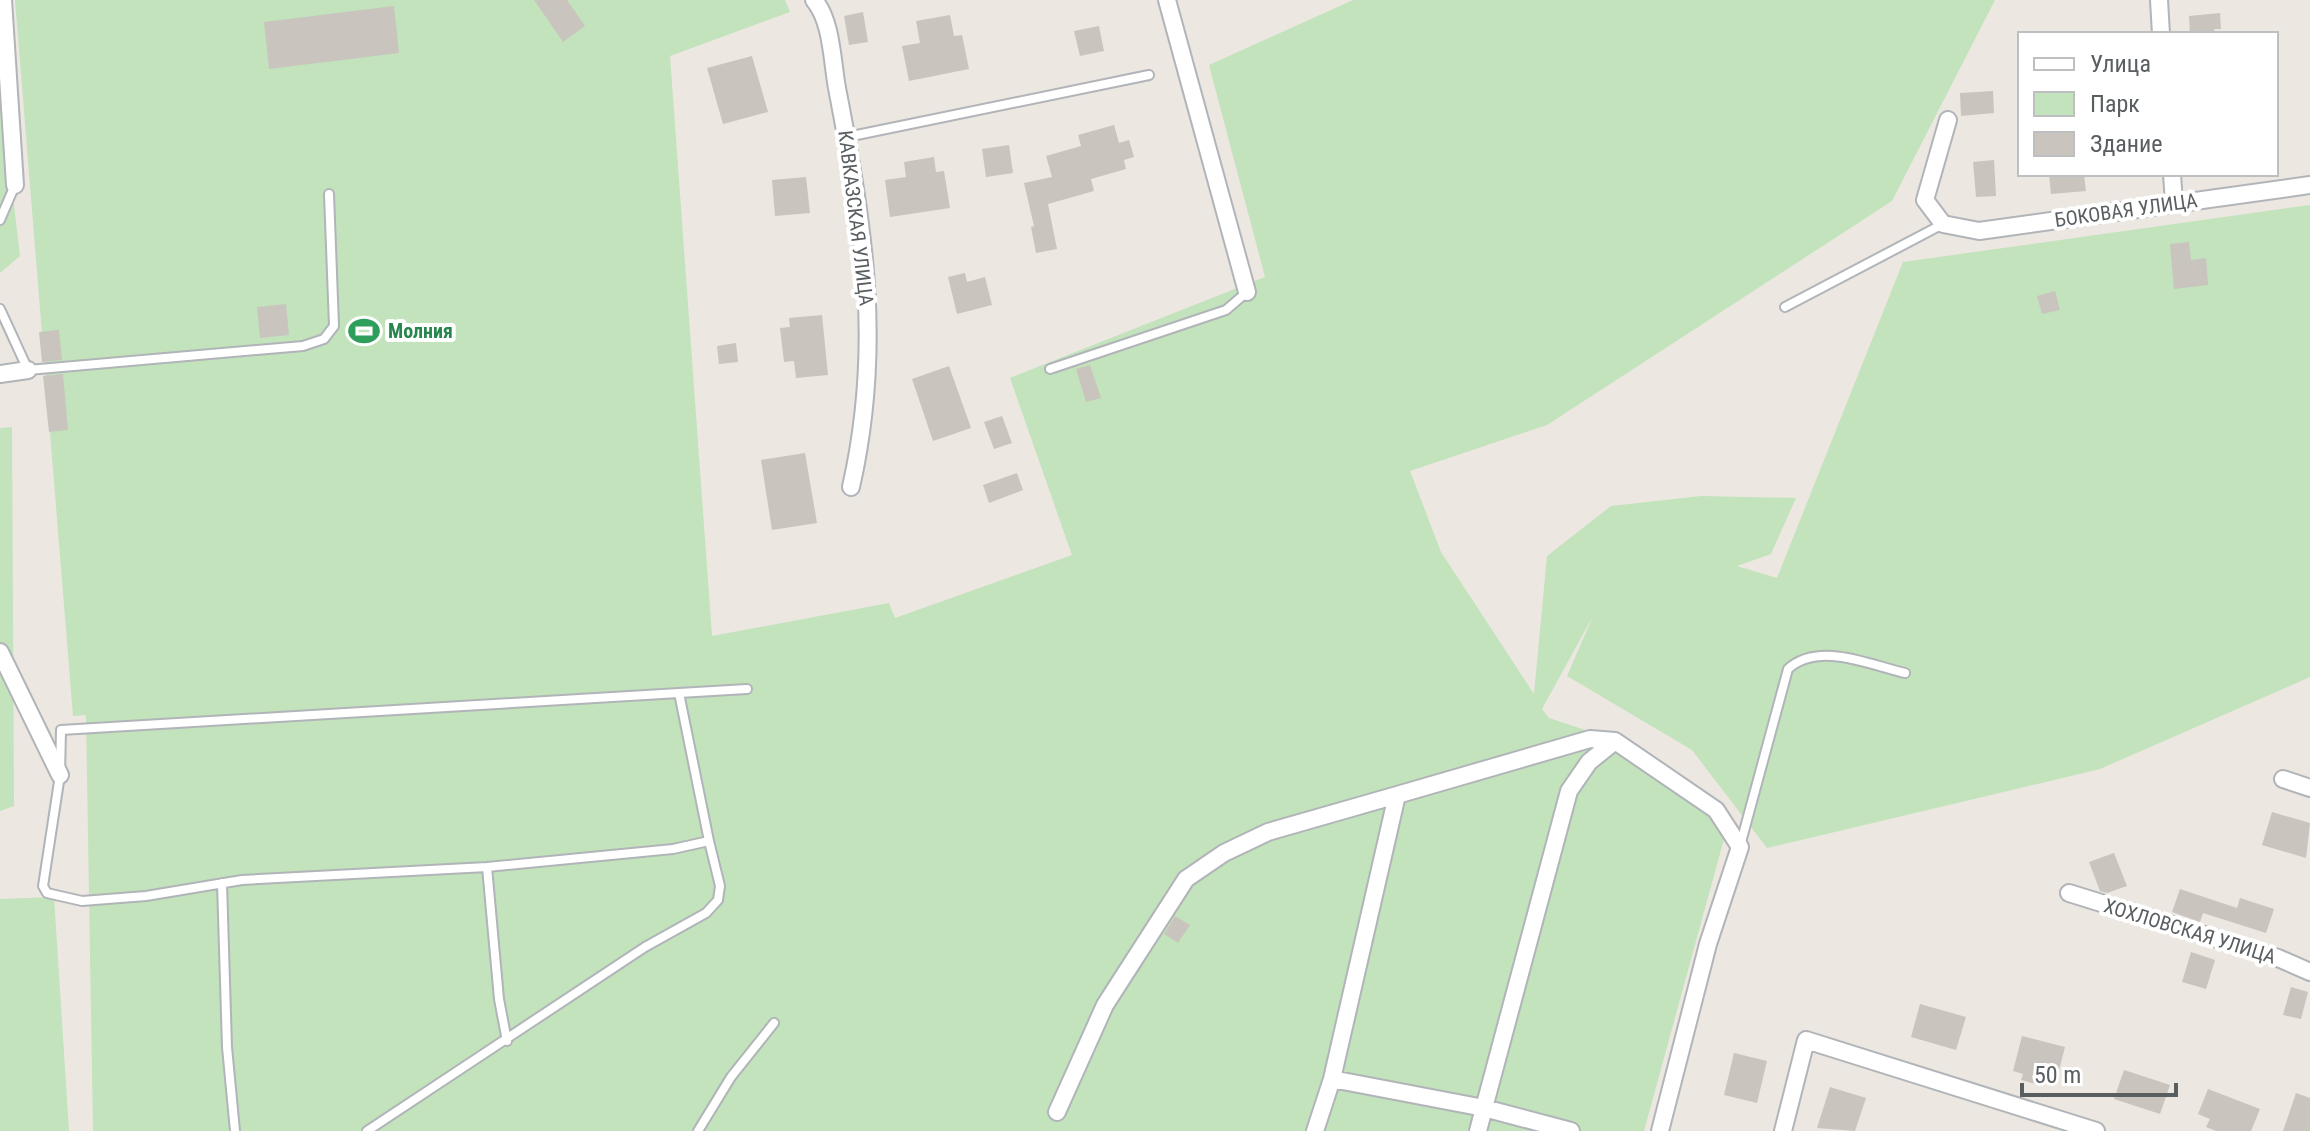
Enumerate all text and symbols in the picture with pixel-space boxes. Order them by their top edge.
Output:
legend [2018,32,2278,176]
text: Улица [2090,50,2151,78]
text: Парк [2090,90,2140,118]
street label: КАВКАЗСКАЯ УЛИЦА [833,129,879,307]
text: Здание [2090,130,2162,158]
street label: БОКОВАЯ УЛИЦА [2053,188,2199,232]
sports icon: Молния [347,314,381,348]
place label: Молния [388,319,453,343]
street label: ХОХЛОВСКАЯ УЛИЦА [2101,893,2279,969]
scale bar [2022,1047,2176,1097]
text: 50 m [2034,1061,2081,1089]

